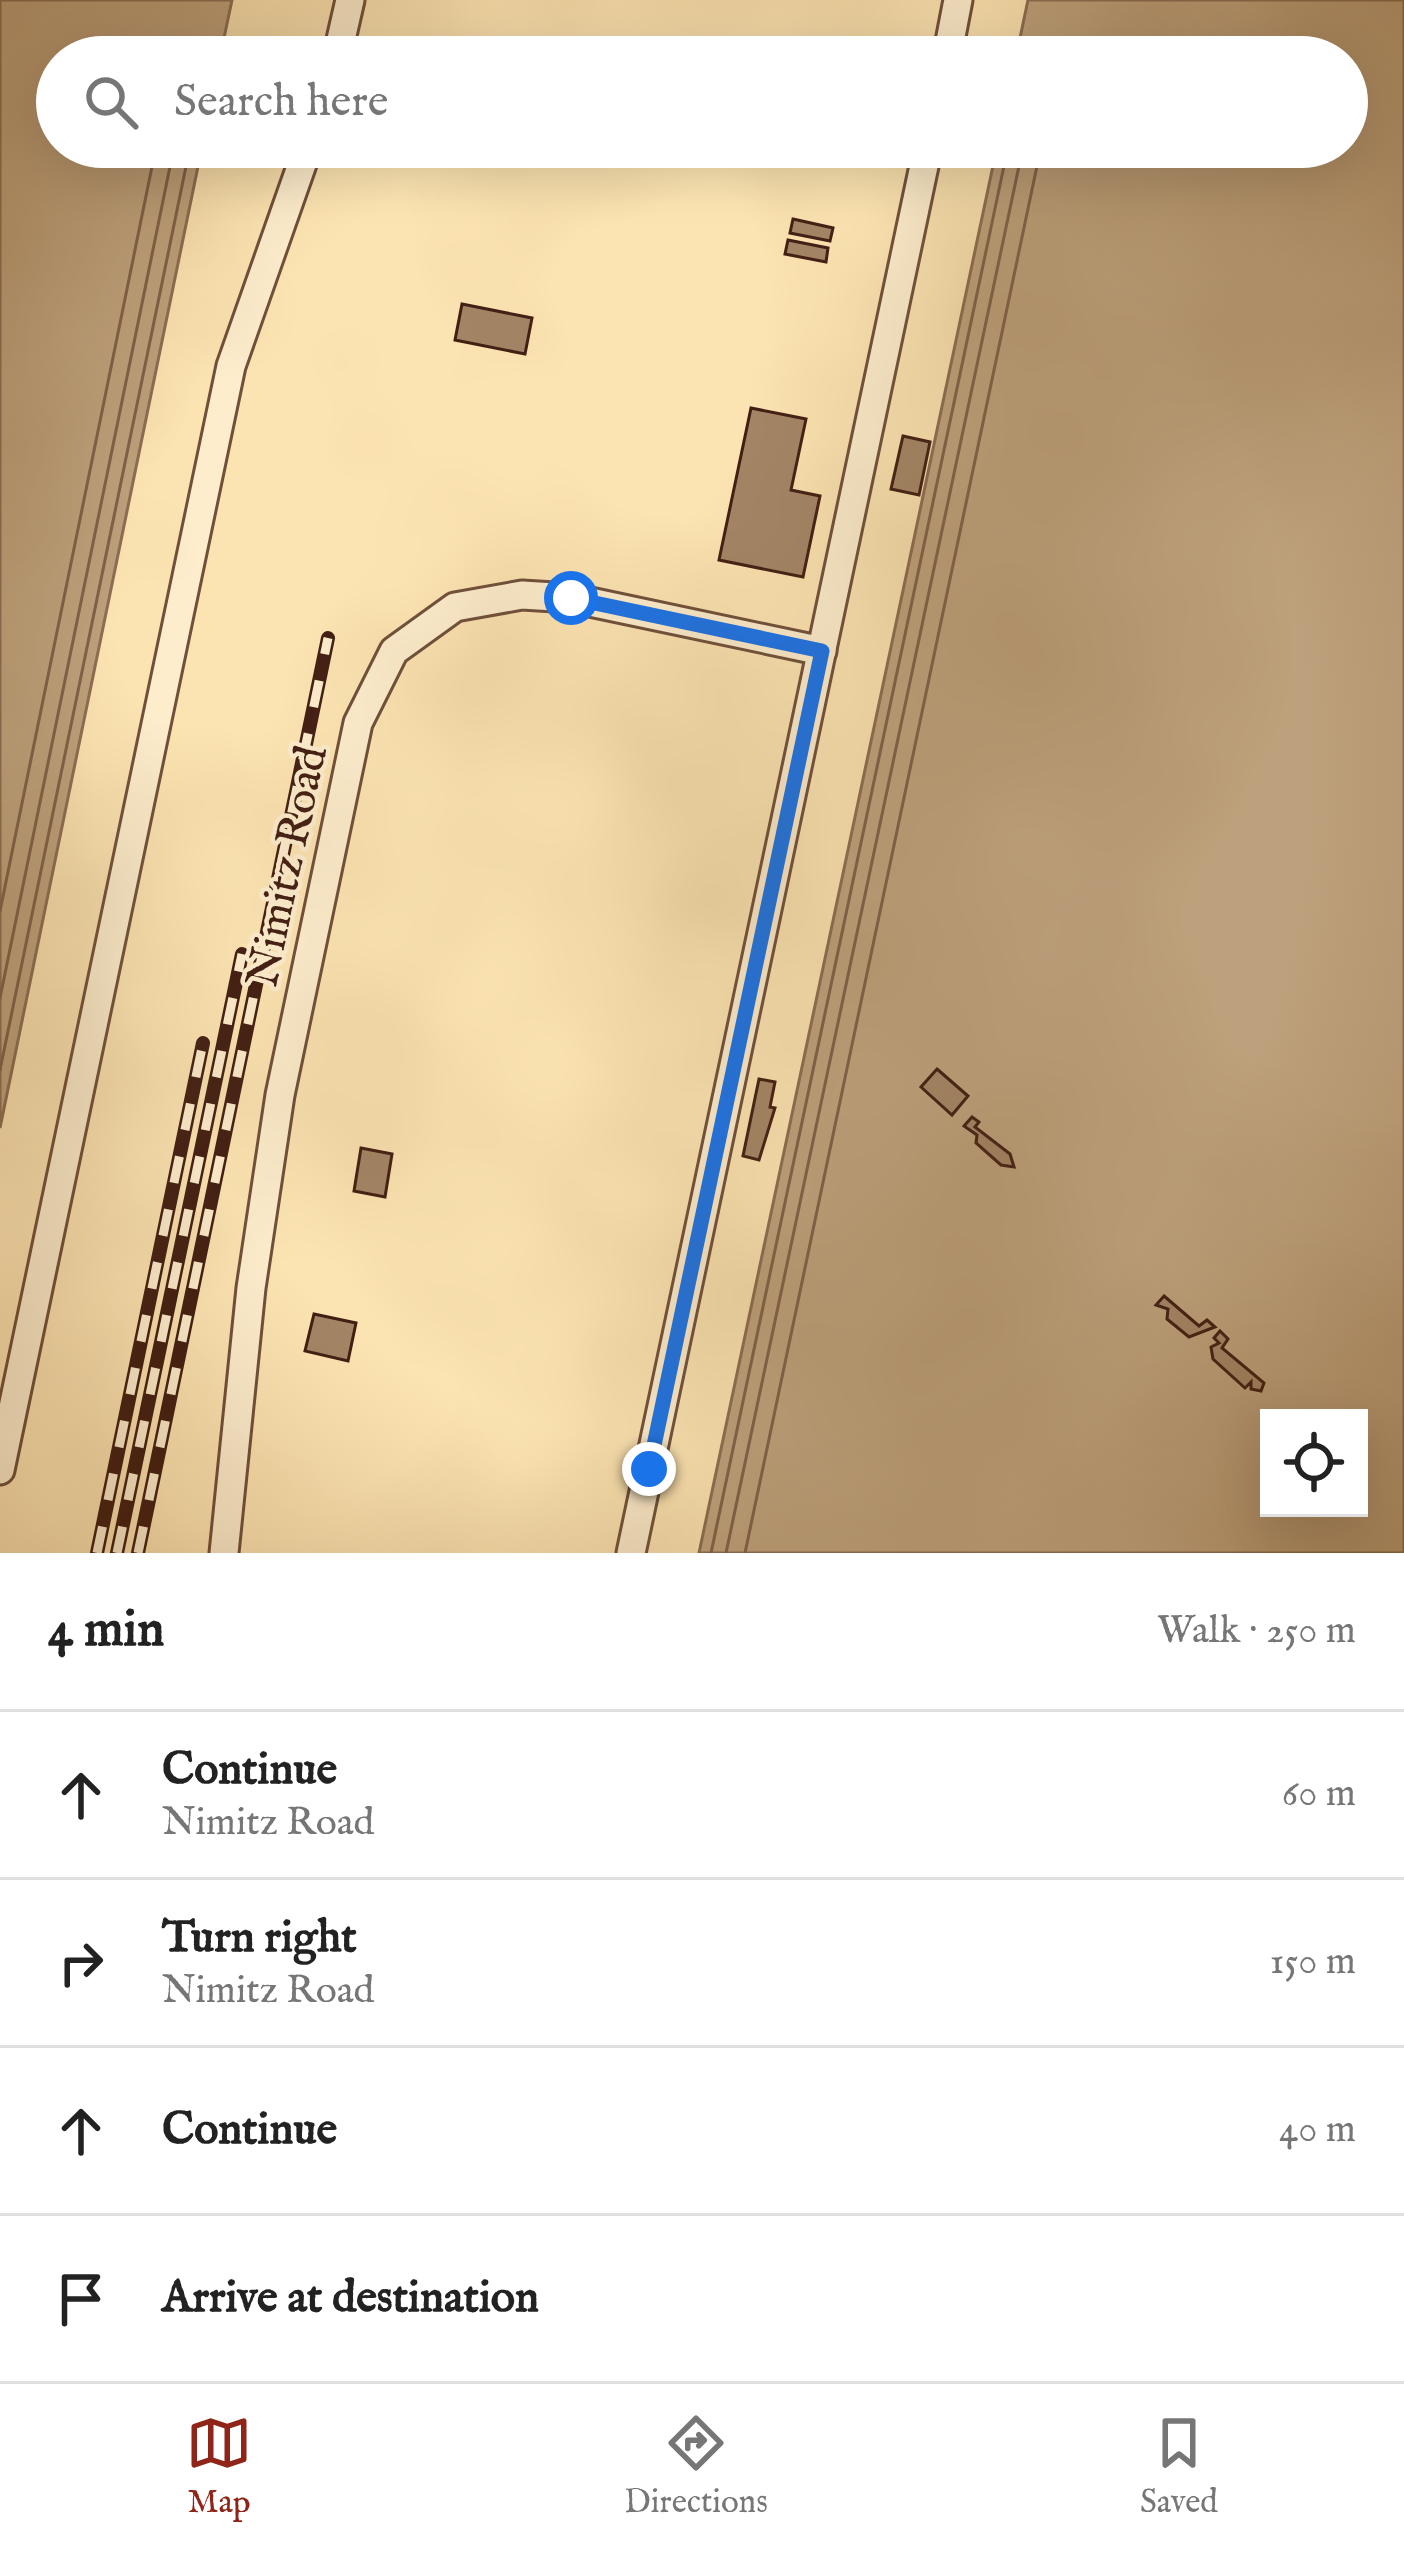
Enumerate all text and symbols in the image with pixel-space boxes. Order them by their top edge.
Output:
search box [36,36,1368,168]
icon: search [78,69,144,135]
text: Search here [174,74,388,131]
route start [544,571,598,625]
street label: Nimitz Road [235,740,342,993]
map controls [1260,1409,1368,1517]
button: locate [1260,1409,1368,1517]
route end [622,1442,676,1496]
text: 4 min [48,1599,164,1664]
text: Walk · 250 m [1157,1607,1356,1656]
text: Continue [162,1742,337,1799]
icon: ahead [48,1762,114,1828]
text: 60 m [1282,1770,1356,1819]
text: Nimitz Road [162,1799,374,1848]
text: Turn right [162,1910,357,1967]
icon: right [48,1930,114,1996]
text: 150 m [1270,1938,1356,1987]
text: Nimitz Road [162,1967,374,2016]
icon: ahead [48,2098,114,2164]
text: Continue [162,2102,337,2159]
text: 40 m [1279,2106,1356,2155]
icon: arrive [48,2266,114,2332]
text: Arrive at destination [162,2270,539,2327]
tab: Map [186,2410,252,2524]
tab: Directions [624,2410,768,2524]
tab: Saved [1140,2410,1218,2524]

